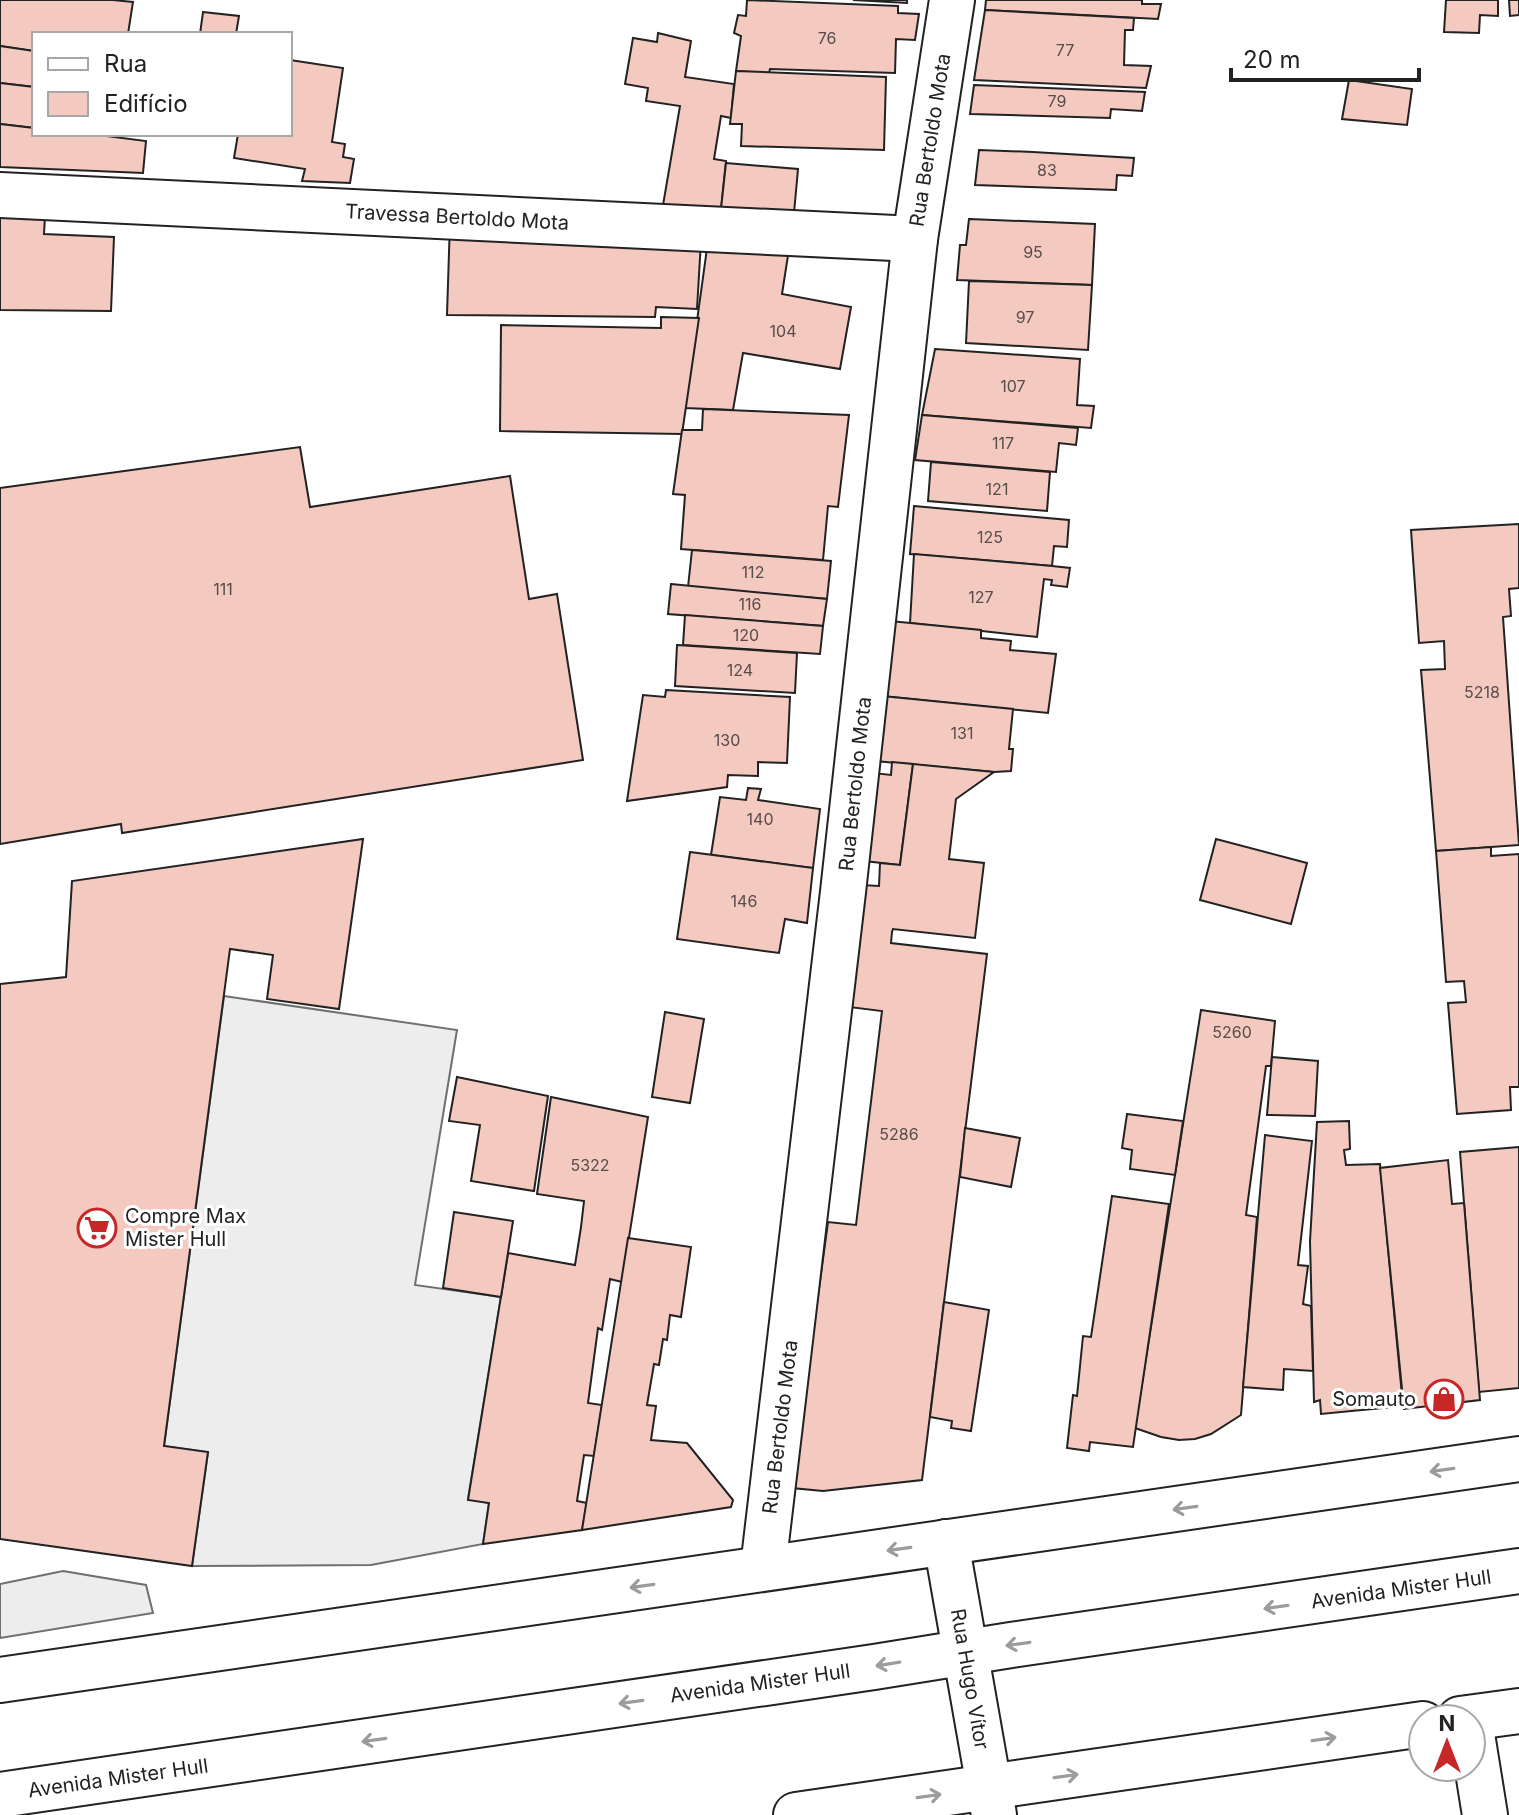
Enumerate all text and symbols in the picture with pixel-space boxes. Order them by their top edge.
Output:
house number: 76 [818,28,836,48]
legend [32,32,292,136]
scale bar [1231,32,1419,82]
house number: 77 [1056,40,1074,60]
text: 20 m [1243,45,1301,74]
text: Rua [104,49,147,78]
street label: Rua Bertoldo Mota [904,52,956,228]
text: Edifício [104,89,188,118]
house number: 79 [1048,91,1066,111]
house number: 83 [1037,160,1057,180]
street label: Travessa Bertoldo Mota [344,199,570,235]
house number: 95 [1023,242,1043,262]
house number: 97 [1016,307,1034,327]
house number: 104 [770,321,796,341]
house number: 107 [1000,376,1026,396]
house number: 117 [992,433,1014,453]
house number: 121 [986,479,1008,499]
house number: 125 [977,527,1003,547]
house number: 112 [742,562,764,582]
house number: 111 [213,579,233,599]
house number: 127 [968,587,994,607]
house number: 116 [739,594,761,614]
house number: 120 [733,625,759,645]
house number: 124 [727,660,753,680]
house number: 5218 [1464,682,1500,702]
street label: Rua Bertoldo Mota [834,696,876,872]
house number: 131 [951,723,973,743]
house number: 130 [714,730,740,750]
house number: 140 [747,809,773,829]
house number: 146 [731,891,757,911]
house number: 5260 [1212,1022,1252,1042]
house number: 5286 [879,1124,919,1144]
house number: 5322 [570,1155,610,1175]
place label: Compre Max Mister Hull [125,1204,246,1251]
supermarket icon: Compre Max Mister Hull [76,1207,118,1249]
street label: Rua Bertoldo Mota [757,1339,803,1515]
shop icon: Somauto [1423,1378,1465,1420]
place label: Somauto [1332,1387,1416,1411]
one-way arrow [1430,1463,1455,1478]
one-way arrow [1172,1501,1198,1516]
one-way arrow [887,1542,913,1557]
street label: Avenida Mister Hull [1309,1564,1493,1614]
one-way arrow [630,1579,655,1594]
one-way arrow [1263,1600,1289,1615]
street label: Rua Hugo Vítor [946,1607,994,1752]
one-way arrow [1006,1637,1031,1652]
street label: Avenida Mister Hull [668,1658,852,1708]
one-way arrow [876,1658,901,1673]
one-way arrow [619,1695,644,1710]
north arrow [1407,1703,1487,1783]
text: N [1439,1710,1455,1736]
one-way arrow [1311,1731,1336,1746]
one-way arrow [361,1733,387,1748]
street label: Avenida Mister Hull [26,1753,210,1803]
one-way arrow [1053,1768,1078,1783]
one-way arrow [916,1788,941,1803]

